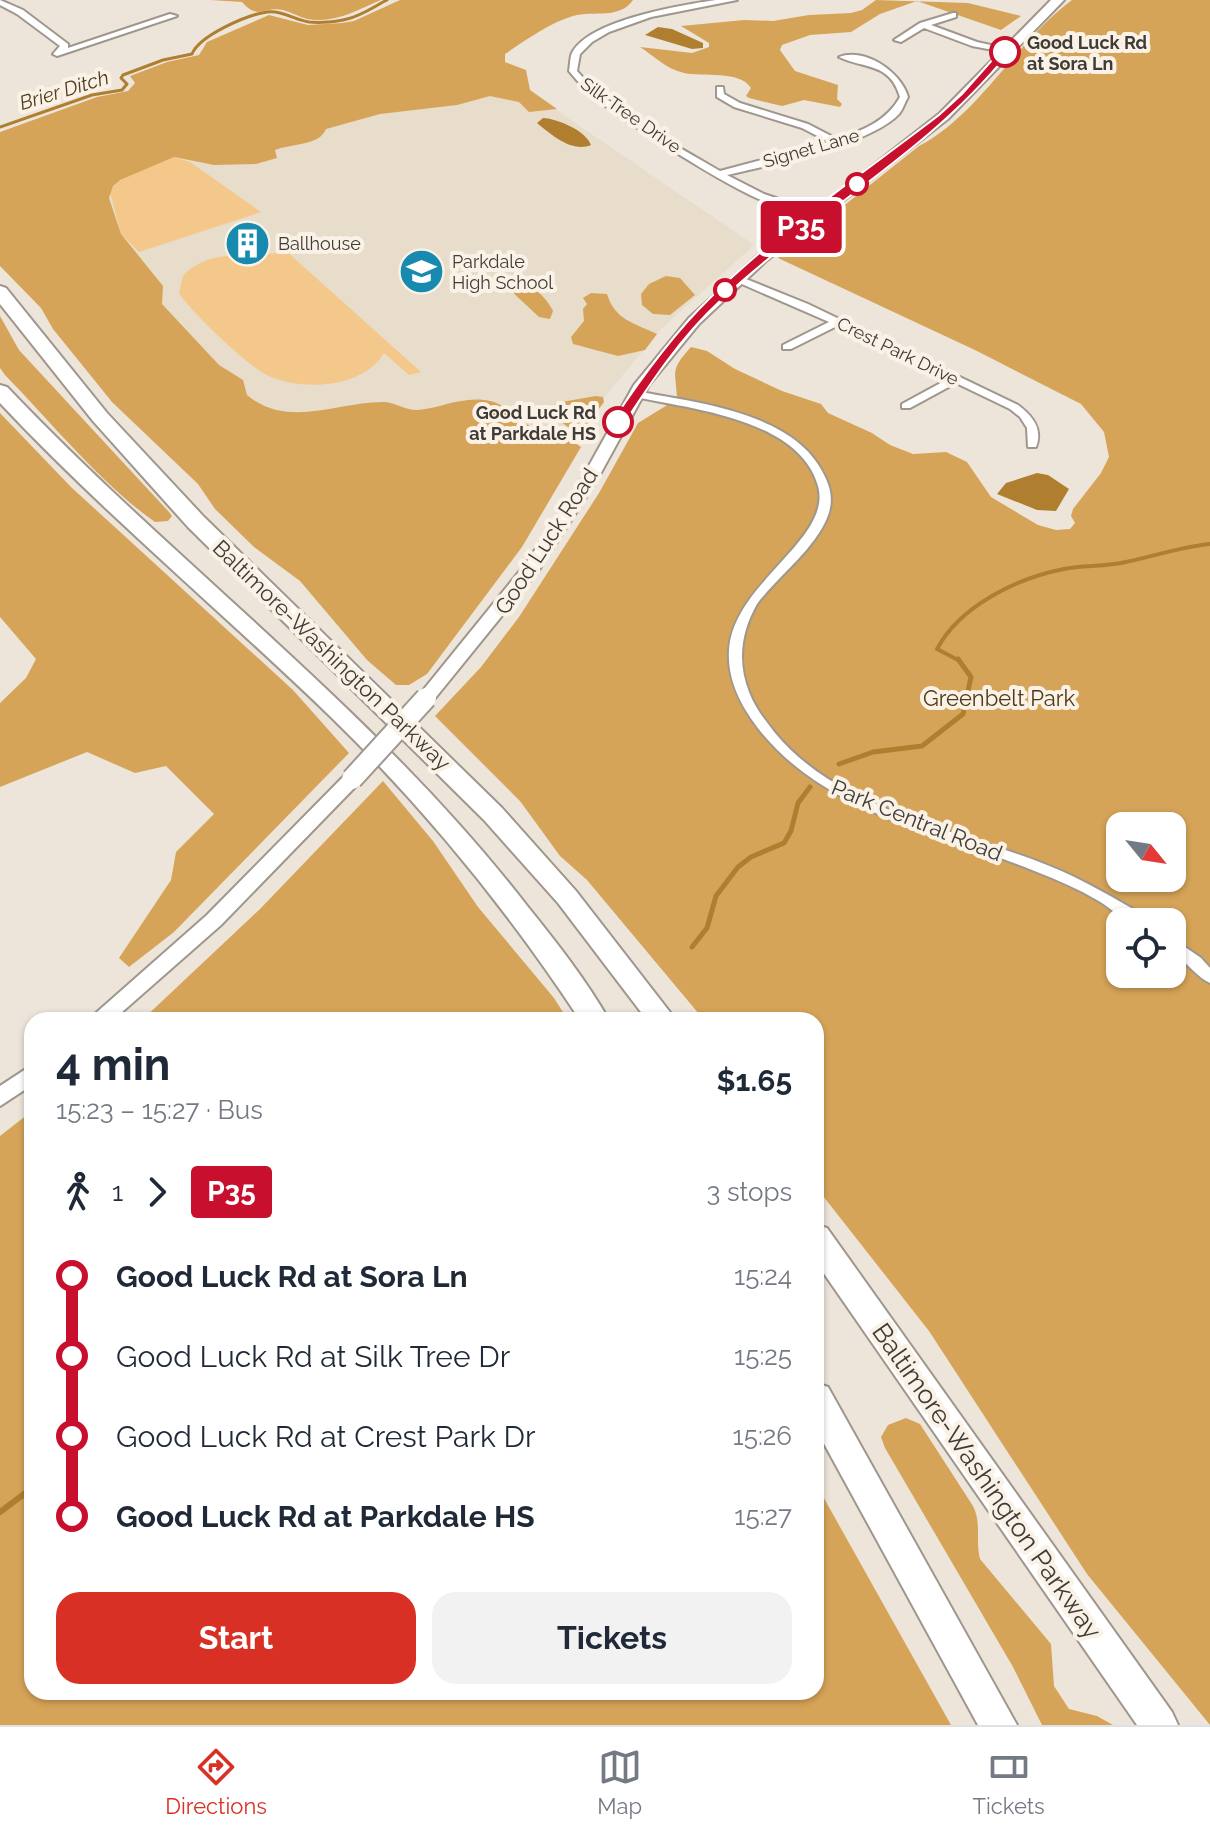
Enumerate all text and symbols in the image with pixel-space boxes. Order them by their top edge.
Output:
place label: Good Luck Rd at Sora Ln [1027,32,1147,74]
marker: Good Luck Rd at Sora Ln [990,37,1020,67]
water label: Brier Ditch [16,65,112,115]
street label: Silk Tree Drive [577,73,685,158]
street label: Signet Lane [761,124,862,172]
unlabelled marker [846,173,868,195]
line badge: P35 [755,201,847,253]
text: P35 [777,210,825,243]
building icon: Ballhouse [223,219,271,267]
place label: Ballhouse [278,233,361,254]
school or university icon: Parkdale High School [397,247,445,295]
place label: Parkdale High School [452,251,553,293]
unlabelled marker [714,279,736,301]
street label: Crest Park Drive [834,313,963,390]
place label: Good Luck Rd at Parkdale HS [469,402,596,444]
marker: Good Luck Rd at Parkdale HS [603,407,633,437]
street label: Good Luck Road [489,463,603,619]
street label: Baltimore-Washington Parkway [208,534,456,776]
park label: Greenbelt Park [923,685,1075,711]
street label: Park Central Road [828,774,1006,866]
north arrow [1106,812,1186,892]
map controls [1106,812,1186,988]
button: locate [1106,908,1186,988]
text: 4 min [56,1039,170,1090]
text: $1.65 [717,1063,792,1098]
text: 15:23 – 15:27 · Bus [56,1095,263,1125]
icon: walk [56,1170,100,1214]
icon: forward [135,1170,179,1214]
text: P35 [207,1175,256,1208]
text: 1 [112,1177,123,1207]
text: 3 stops [706,1177,792,1207]
text: Good Luck Rd at Sora Ln [116,1259,468,1294]
text: 15:24 [734,1261,792,1291]
street label: Baltimore-Washington Parkway [866,1317,1108,1645]
text: Good Luck Rd at Silk Tree Dr [116,1339,510,1374]
text: 15:25 [734,1341,792,1371]
text: Good Luck Rd at Crest Park Dr [116,1419,535,1454]
text: 15:26 [733,1421,792,1451]
text: Good Luck Rd at Parkdale HS [116,1499,535,1534]
text: 15:27 [734,1501,792,1531]
button: Start [56,1592,416,1684]
button: Tickets [432,1592,792,1684]
tab: Directions [165,1745,267,1819]
tab: Map [597,1745,642,1819]
tab: Tickets [973,1745,1045,1819]

